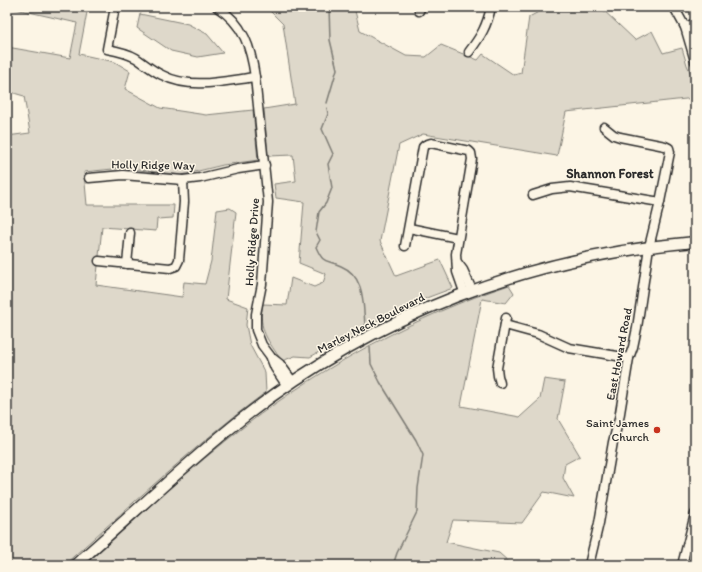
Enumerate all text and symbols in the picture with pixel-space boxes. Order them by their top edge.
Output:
street label: Holly Ridge Way [111,157,195,173]
district label: Shannon Forest [566,166,654,181]
street label: Holly Ridge Drive [242,197,262,287]
street label: Marley Neck Boulevard [315,290,427,356]
street label: East Howard Road [603,306,635,401]
place label: Saint James Church [586,416,650,444]
marker: Saint James Church [652,425,662,435]

